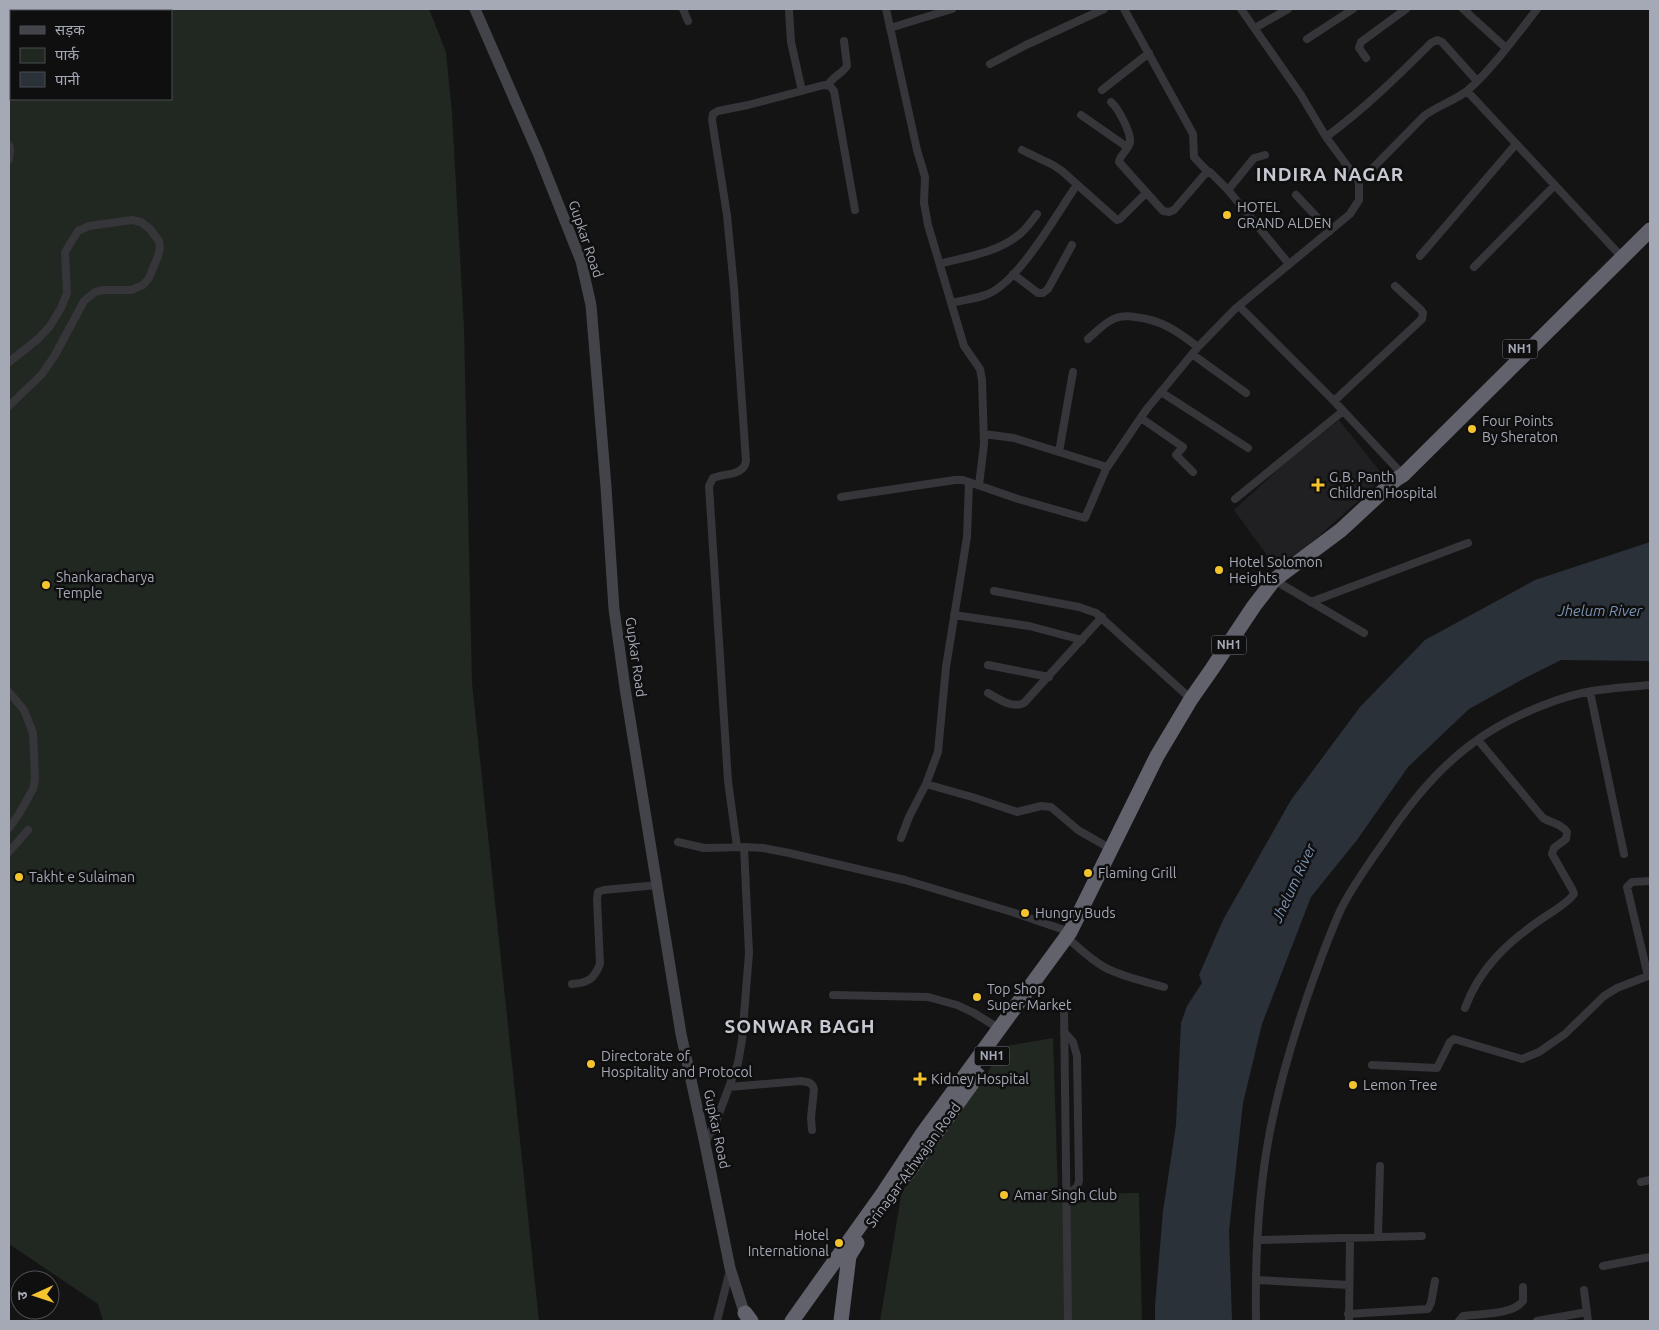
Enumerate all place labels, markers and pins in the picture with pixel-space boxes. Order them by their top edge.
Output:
place label: HOTEL GRAND ALDEN [1237,199,1332,231]
marker: HOTEL GRAND ALDEN [1221,209,1233,221]
place label: Four Points By Sheraton [1482,413,1558,445]
marker: Four Points By Sheraton [1466,423,1478,435]
place label: G.B. Panth Children Hospital [1329,469,1437,501]
marker: G.B. Panth Children Hospital [1311,478,1325,492]
place label: Hotel Solomon Heights [1229,554,1323,586]
marker: Hotel Solomon Heights [1213,564,1225,576]
place label: Shankaracharya Temple [56,569,155,601]
marker: Shankaracharya Temple [40,579,52,591]
place label: Flaming Grill [1098,865,1177,881]
marker: Flaming Grill [1082,867,1094,879]
place label: Takht e Sulaiman [29,869,135,885]
marker: Takht e Sulaiman [13,871,25,883]
place label: Hungry Buds [1035,905,1116,921]
marker: Hungry Buds [1019,907,1031,919]
place label: Top Shop Super Market [987,981,1072,1013]
marker: Top Shop Super Market [971,991,983,1003]
place label: Directorate of Hospitality and Protocol [601,1048,753,1080]
marker: Directorate of Hospitality and Protocol [585,1058,597,1070]
place label: Kidney Hospital [931,1071,1029,1087]
marker: Kidney Hospital [913,1072,927,1086]
place label: Lemon Tree [1363,1077,1437,1093]
marker: Lemon Tree [1347,1079,1359,1091]
place label: Amar Singh Club [1014,1187,1117,1203]
marker: Amar Singh Club [998,1189,1010,1201]
place label: Hotel International [748,1227,829,1259]
marker: Hotel International [833,1237,845,1249]

